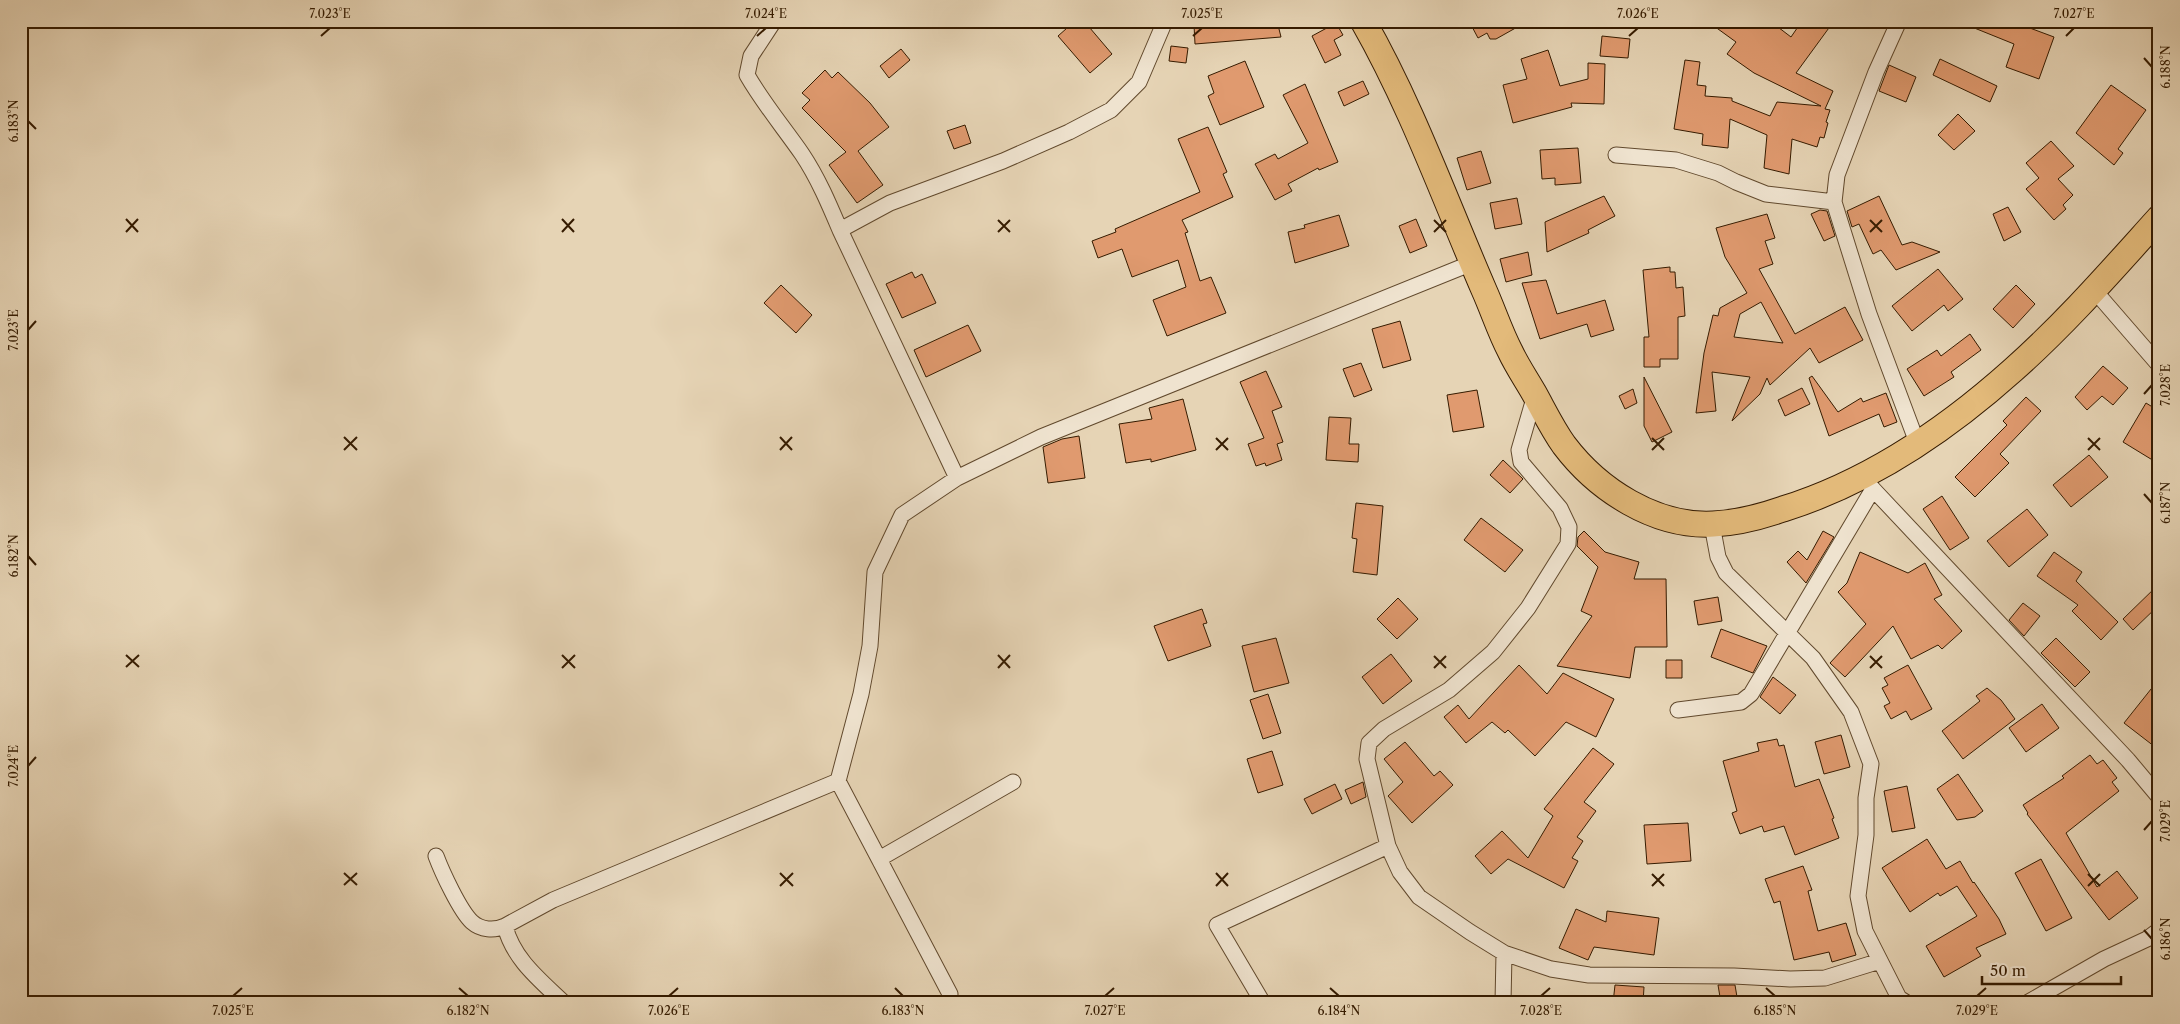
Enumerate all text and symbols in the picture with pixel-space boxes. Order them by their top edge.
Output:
text: 7.023°E [309,6,351,21]
text: 7.024°E [745,6,787,21]
text: 7.025°E [1181,6,1223,21]
text: 7.026°E [1617,6,1659,21]
text: 7.027°E [2054,6,2094,21]
text: 6.188°N [2158,45,2173,89]
text: 6.183°N [6,99,21,142]
text: 7.023°E [6,309,21,351]
text: 7.028°E [2158,364,2173,406]
text: 6.187°N [2158,482,2173,524]
text: 6.182°N [6,534,21,578]
text: 7.024°E [6,745,21,787]
text: 7.029°E [2158,800,2173,842]
text: 6.186°N [2158,917,2173,961]
scale bar [1982,954,2121,986]
text: 50 m [1990,961,2026,980]
text: 7.025°E [212,1003,254,1018]
text: 6.182°N [446,1003,490,1018]
text: 7.026°E [648,1003,690,1018]
text: 6.183°N [882,1003,925,1018]
text: 7.027°E [1085,1003,1125,1018]
text: 6.184°N [1317,1003,1361,1018]
text: 7.028°E [1520,1003,1562,1018]
text: 6.185°N [1754,1003,1796,1018]
text: 7.029°E [1956,1003,1998,1018]

